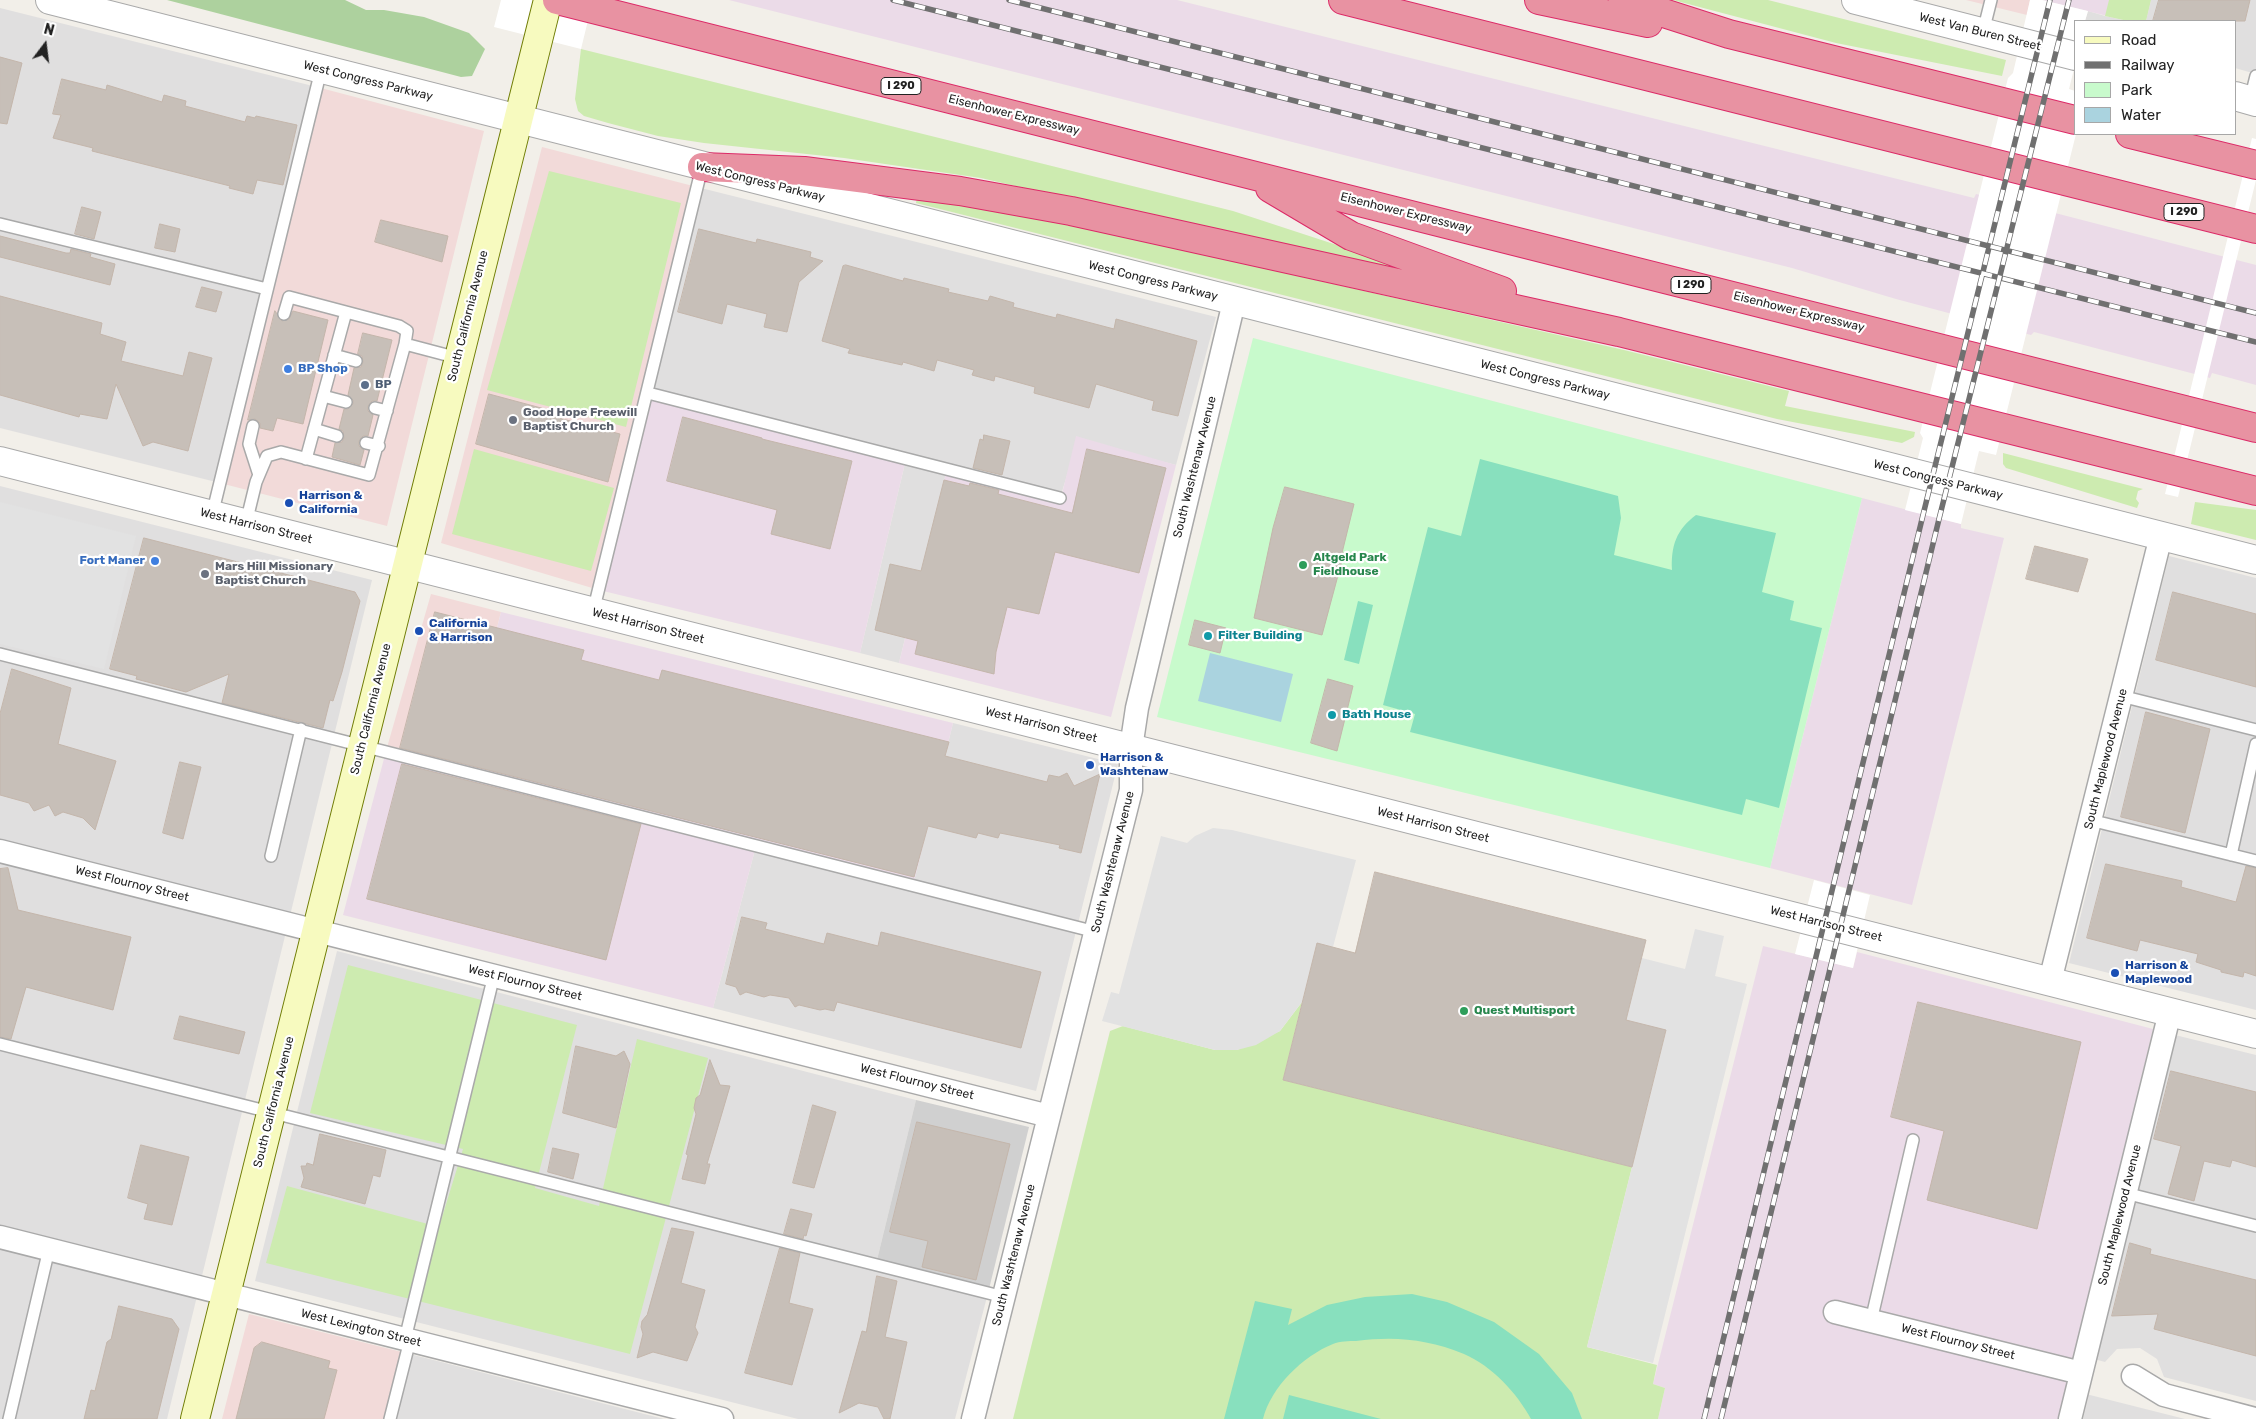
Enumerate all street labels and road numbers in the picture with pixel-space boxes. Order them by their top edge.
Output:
street label: West Van Buren Street [1918,10,2042,54]
street label: West Congress Parkway [302,58,434,104]
road number: I 290 [881,78,921,94]
street label: Eisenhower Expressway [947,92,1081,138]
street label: West Congress Parkway [694,159,826,205]
street label: Eisenhower Expressway [1339,190,1473,236]
road number: I 290 [2164,203,2204,220]
street label: South California Avenue [445,249,491,383]
street label: West Congress Parkway [1087,258,1219,304]
road number: I 290 [1671,276,1711,294]
street label: Eisenhower Expressway [1732,289,1866,335]
street label: West Congress Parkway [1479,357,1611,403]
street label: South Washtenaw Avenue [1170,395,1220,539]
street label: West Congress Parkway [1872,457,2004,503]
street label: West Harrison Street [198,505,314,547]
street label: West Harrison Street [590,605,706,647]
street label: South California Avenue [348,642,394,776]
street label: South Maplewood Avenue [2082,687,2130,831]
street label: West Harrison Street [983,704,1099,746]
street label: South Washtenaw Avenue [1088,790,1138,934]
street label: West Harrison Street [1375,804,1491,846]
street label: West Flournoy Street [74,863,190,905]
street label: West Harrison Street [1768,903,1884,945]
street label: West Flournoy Street [467,962,583,1004]
street label: South California Avenue [251,1035,297,1169]
street label: West Flournoy Street [859,1061,975,1103]
street label: South Maplewood Avenue [2096,1143,2144,1287]
street label: South Washtenaw Avenue [989,1183,1039,1327]
street label: West Lexington Street [299,1306,423,1350]
street label: West Flournoy Street [1900,1321,2016,1363]

